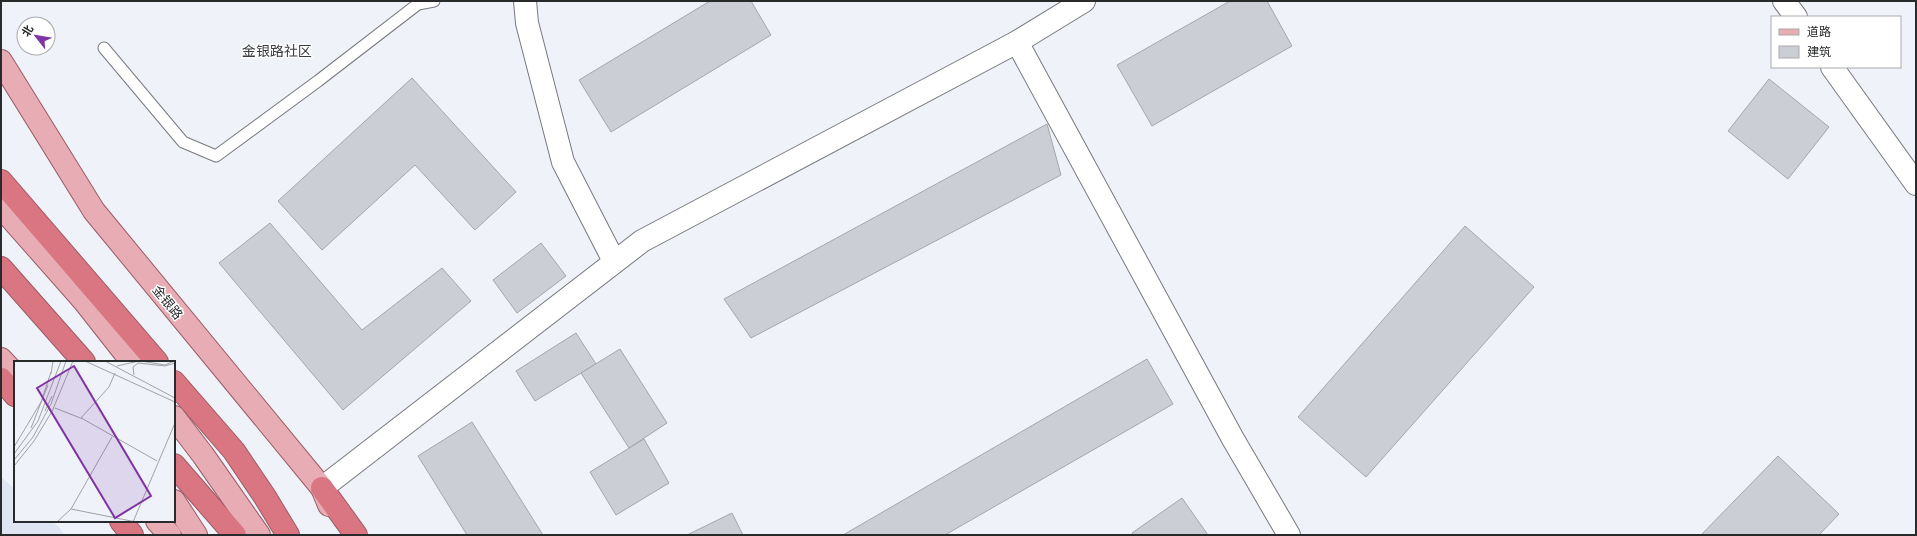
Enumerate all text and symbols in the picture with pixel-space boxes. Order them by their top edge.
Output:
north arrow [16,16,56,56]
legend [1771,16,1901,68]
text: 北 [19,23,35,39]
text: 道路 [1807,25,1831,39]
district label: 金银路社区 [242,43,312,59]
text: 建筑 [1807,45,1831,59]
street label: 金银路 [150,282,186,322]
inset map [14,361,175,522]

